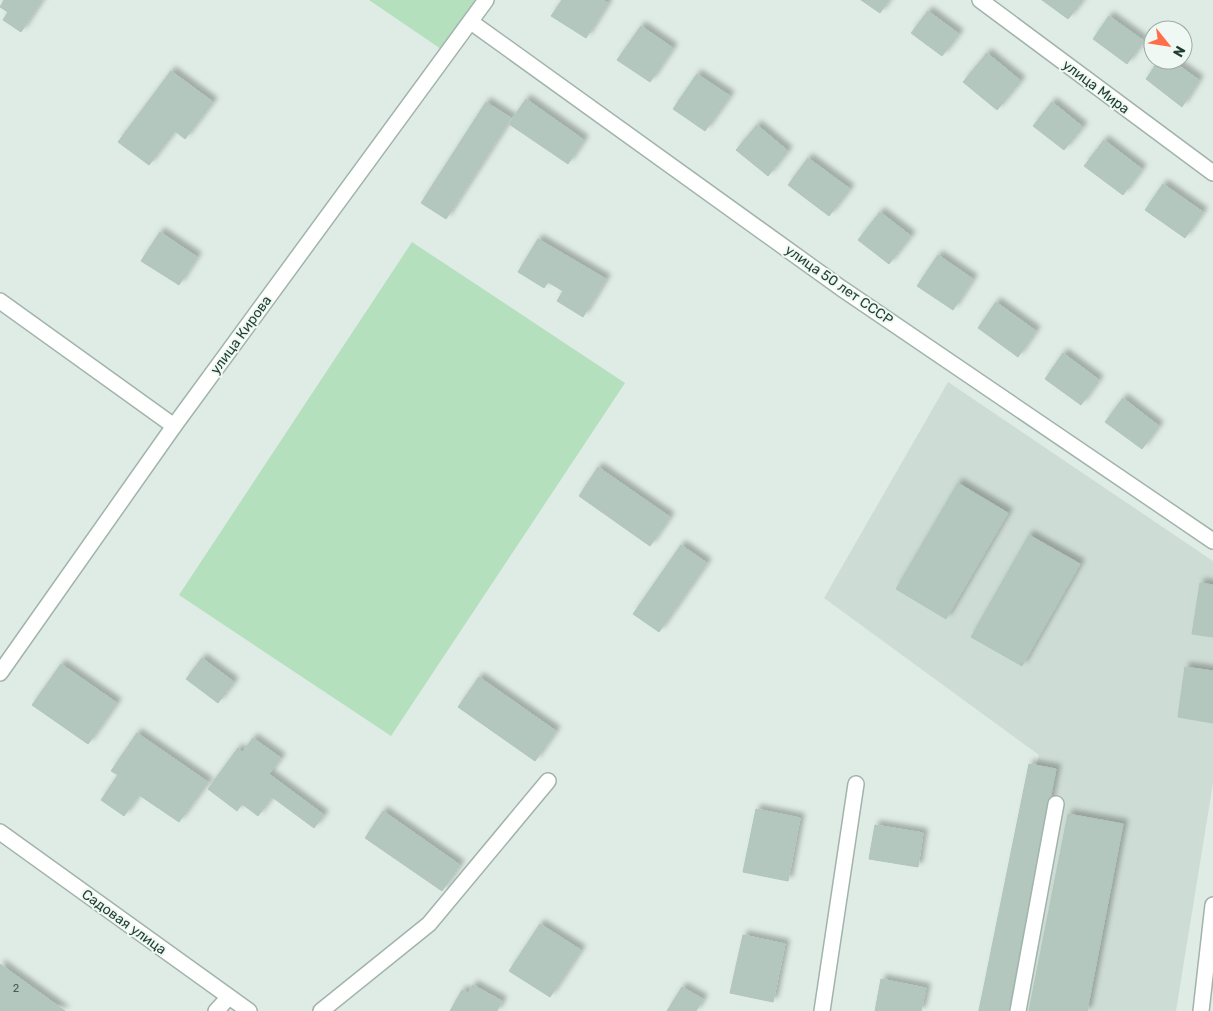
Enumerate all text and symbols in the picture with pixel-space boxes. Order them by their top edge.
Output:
north arrow [1143,20,1193,70]
text: N [1169,43,1189,60]
street label: улица Мира [1059,56,1133,118]
street label: улица 50 лет СССР [782,241,896,329]
street label: улица Кирова [207,292,275,378]
street label: Садовая улица [78,886,170,958]
house number: 2 [13,982,19,995]

